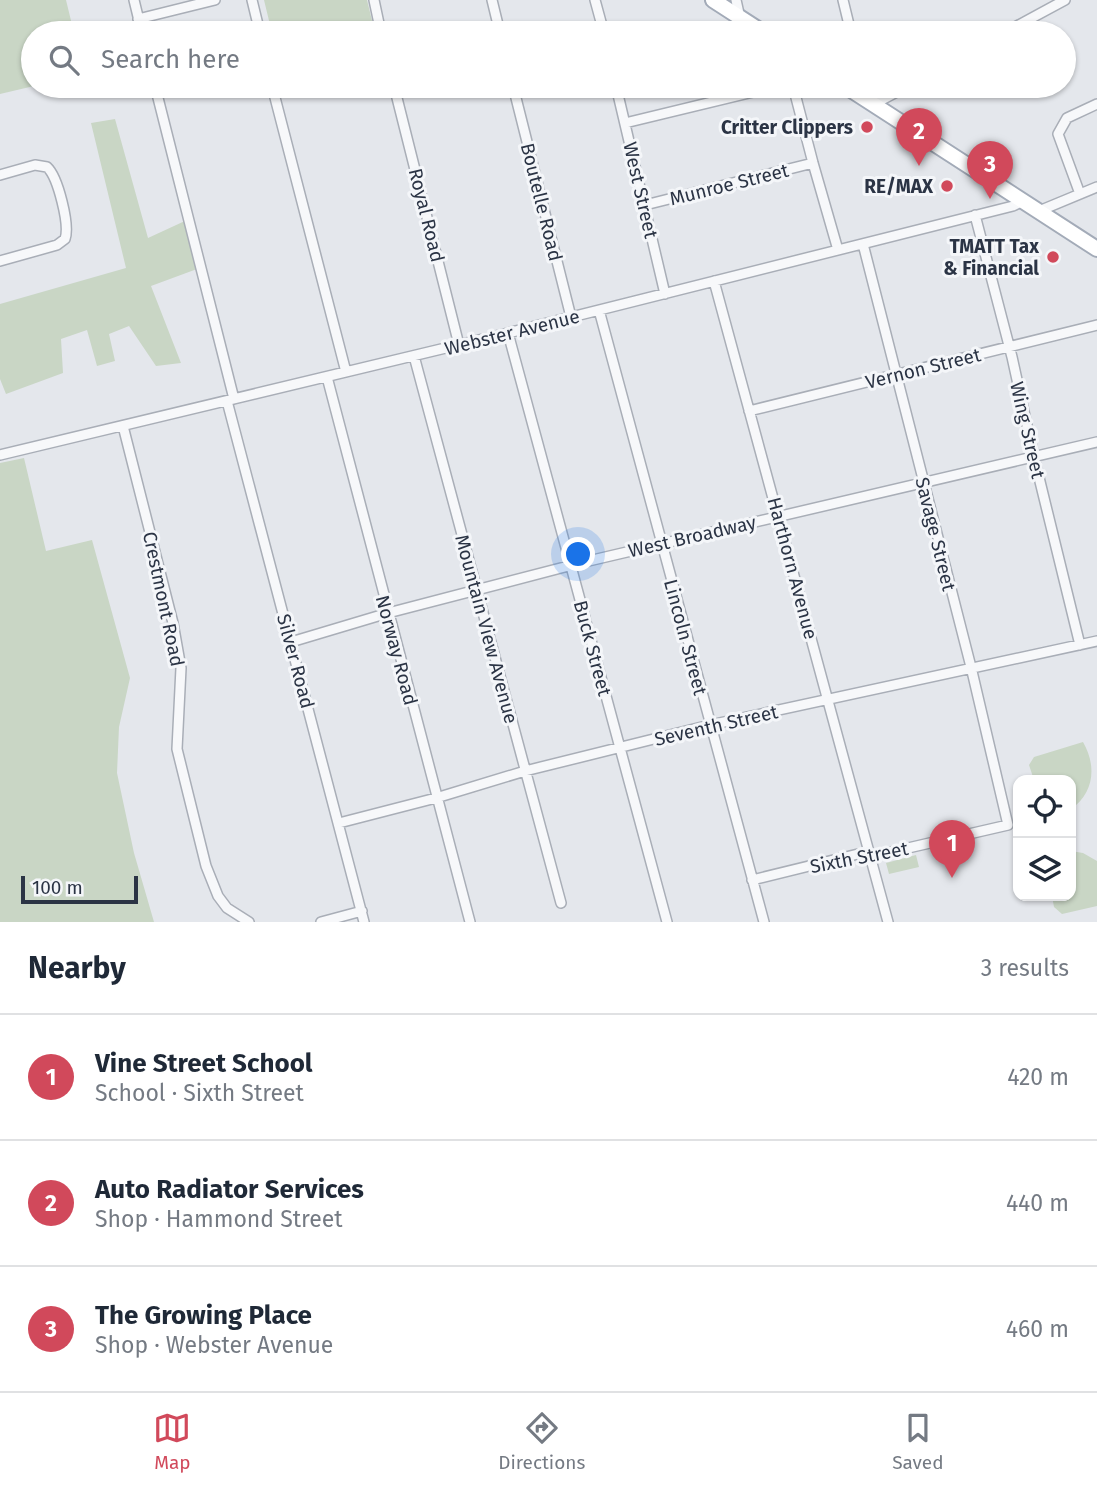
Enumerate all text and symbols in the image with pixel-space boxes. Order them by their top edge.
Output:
search box [21,21,1076,98]
icon: search [45,41,83,79]
text: Search here [101,44,240,75]
pin: 2 [896,108,942,166]
place label: Critter Clippers [721,116,853,139]
marker: Critter Clippers [859,119,875,135]
street label: West Street [618,140,663,241]
street label: Boutelle Road [516,141,567,264]
pin: 3 [967,141,1013,199]
street label: Munroe Street [667,159,791,210]
street label: Royal Road [404,166,449,264]
place label: RE/MAX [864,175,934,198]
marker: RE/MAX [939,178,955,194]
place label: TMATT Tax & Financial [943,235,1039,280]
marker: TMATT Tax & Financial [1045,249,1061,265]
street label: Webster Avenue [442,305,582,360]
street label: Vernon Street [863,343,983,394]
street label: Wing Street [1005,379,1050,481]
street label: Savage Street [910,475,961,593]
street label: Harthorn Avenue [762,495,823,642]
street label: West Broadway [626,510,759,562]
street label: Crestmont Road [138,529,189,669]
street label: Mountain View Avenue [450,532,523,726]
your location [561,537,595,571]
street label: Lincoln Street [659,577,712,698]
street label: Norway Road [371,593,422,708]
street label: Buck Street [569,598,616,699]
street label: Silver Road [272,611,319,711]
street label: Seventh Street [652,700,780,751]
map controls [1013,775,1076,901]
button: locate [1013,775,1076,838]
pin: 1 [929,820,975,878]
street label: Sixth Street [808,837,910,878]
button: layers [1013,838,1076,901]
scale bar [21,873,138,905]
text: 100 m [32,876,83,899]
text: Nearby [28,950,126,986]
text: 3 results [981,954,1069,982]
text: Vine Street School [95,1048,313,1079]
text: 1 [46,1063,56,1091]
text: 420 m [1007,1063,1069,1091]
text: School · Sixth Street [95,1079,304,1107]
text: Auto Radiator Services [95,1174,364,1205]
text: 2 [45,1189,57,1217]
text: 440 m [1006,1189,1069,1217]
text: Shop · Hammond Street [95,1205,343,1233]
text: The Growing Place [95,1300,312,1331]
text: 3 [45,1315,57,1343]
text: 460 m [1006,1315,1069,1343]
text: Shop · Webster Avenue [95,1331,333,1359]
tab: Map [153,1409,191,1474]
tab: Directions [498,1409,585,1474]
tab: Saved [892,1409,944,1474]

